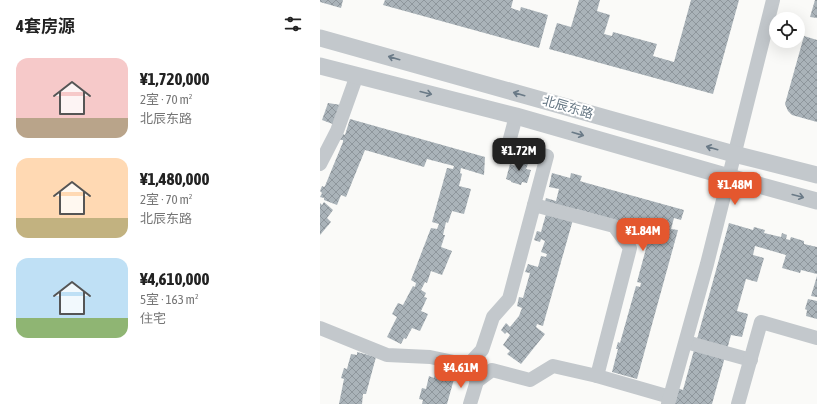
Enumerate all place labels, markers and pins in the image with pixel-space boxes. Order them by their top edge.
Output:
pin: ¥1.72M [486,138,552,172]
pin: ¥1.48M [702,172,768,206]
pin: ¥1.84M [610,218,676,252]
pin: ¥4.61M [428,355,494,389]

